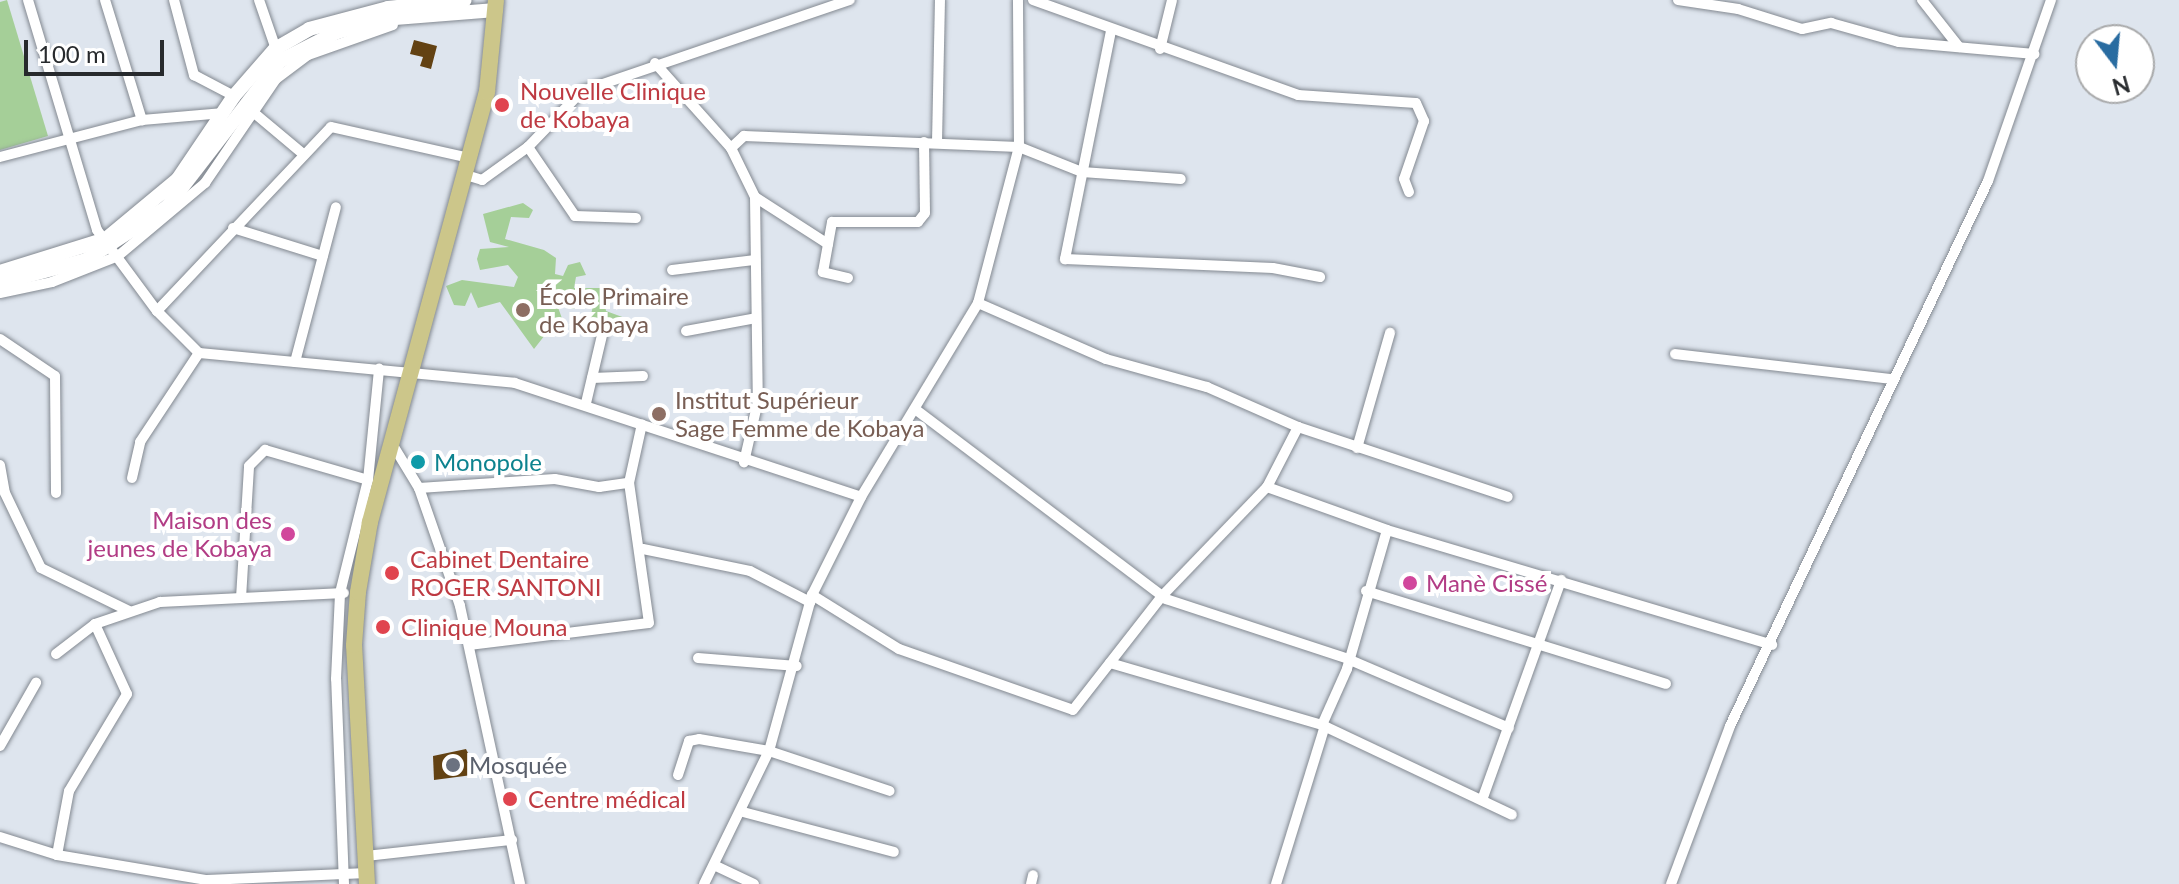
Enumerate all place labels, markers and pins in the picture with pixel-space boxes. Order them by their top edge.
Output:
place label: Nouvelle Clinique de Kobaya [520,77,706,133]
marker: Nouvelle Clinique de Kobaya [491,94,513,116]
place label: École Primaire de Kobaya [539,282,689,338]
marker: École Primaire de Kobaya [514,301,532,319]
place label: Institut Supérieur Sage Femme de Kobaya [675,386,924,442]
marker: Institut Supérieur Sage Femme de Kobaya [650,405,668,423]
place label: Monopole [434,448,542,476]
marker: Monopole [409,453,427,471]
place label: Maison des jeunes de Kobaya [88,506,272,562]
marker: Maison des jeunes de Kobaya [279,525,297,543]
place label: Cabinet Dentaire ROGER SANTONI [410,545,602,601]
marker: Cabinet Dentaire ROGER SANTONI [381,562,403,584]
place label: Manè Cissé [1426,569,1547,597]
marker: Manè Cissé [1401,574,1419,592]
place label: Clinique Mouna [401,613,567,641]
marker: Clinique Mouna [372,616,394,638]
place label: Mosquée [469,751,567,779]
marker: Mosquée [444,756,462,774]
place label: Centre médical [528,785,686,813]
marker: Centre médical [499,788,521,810]

